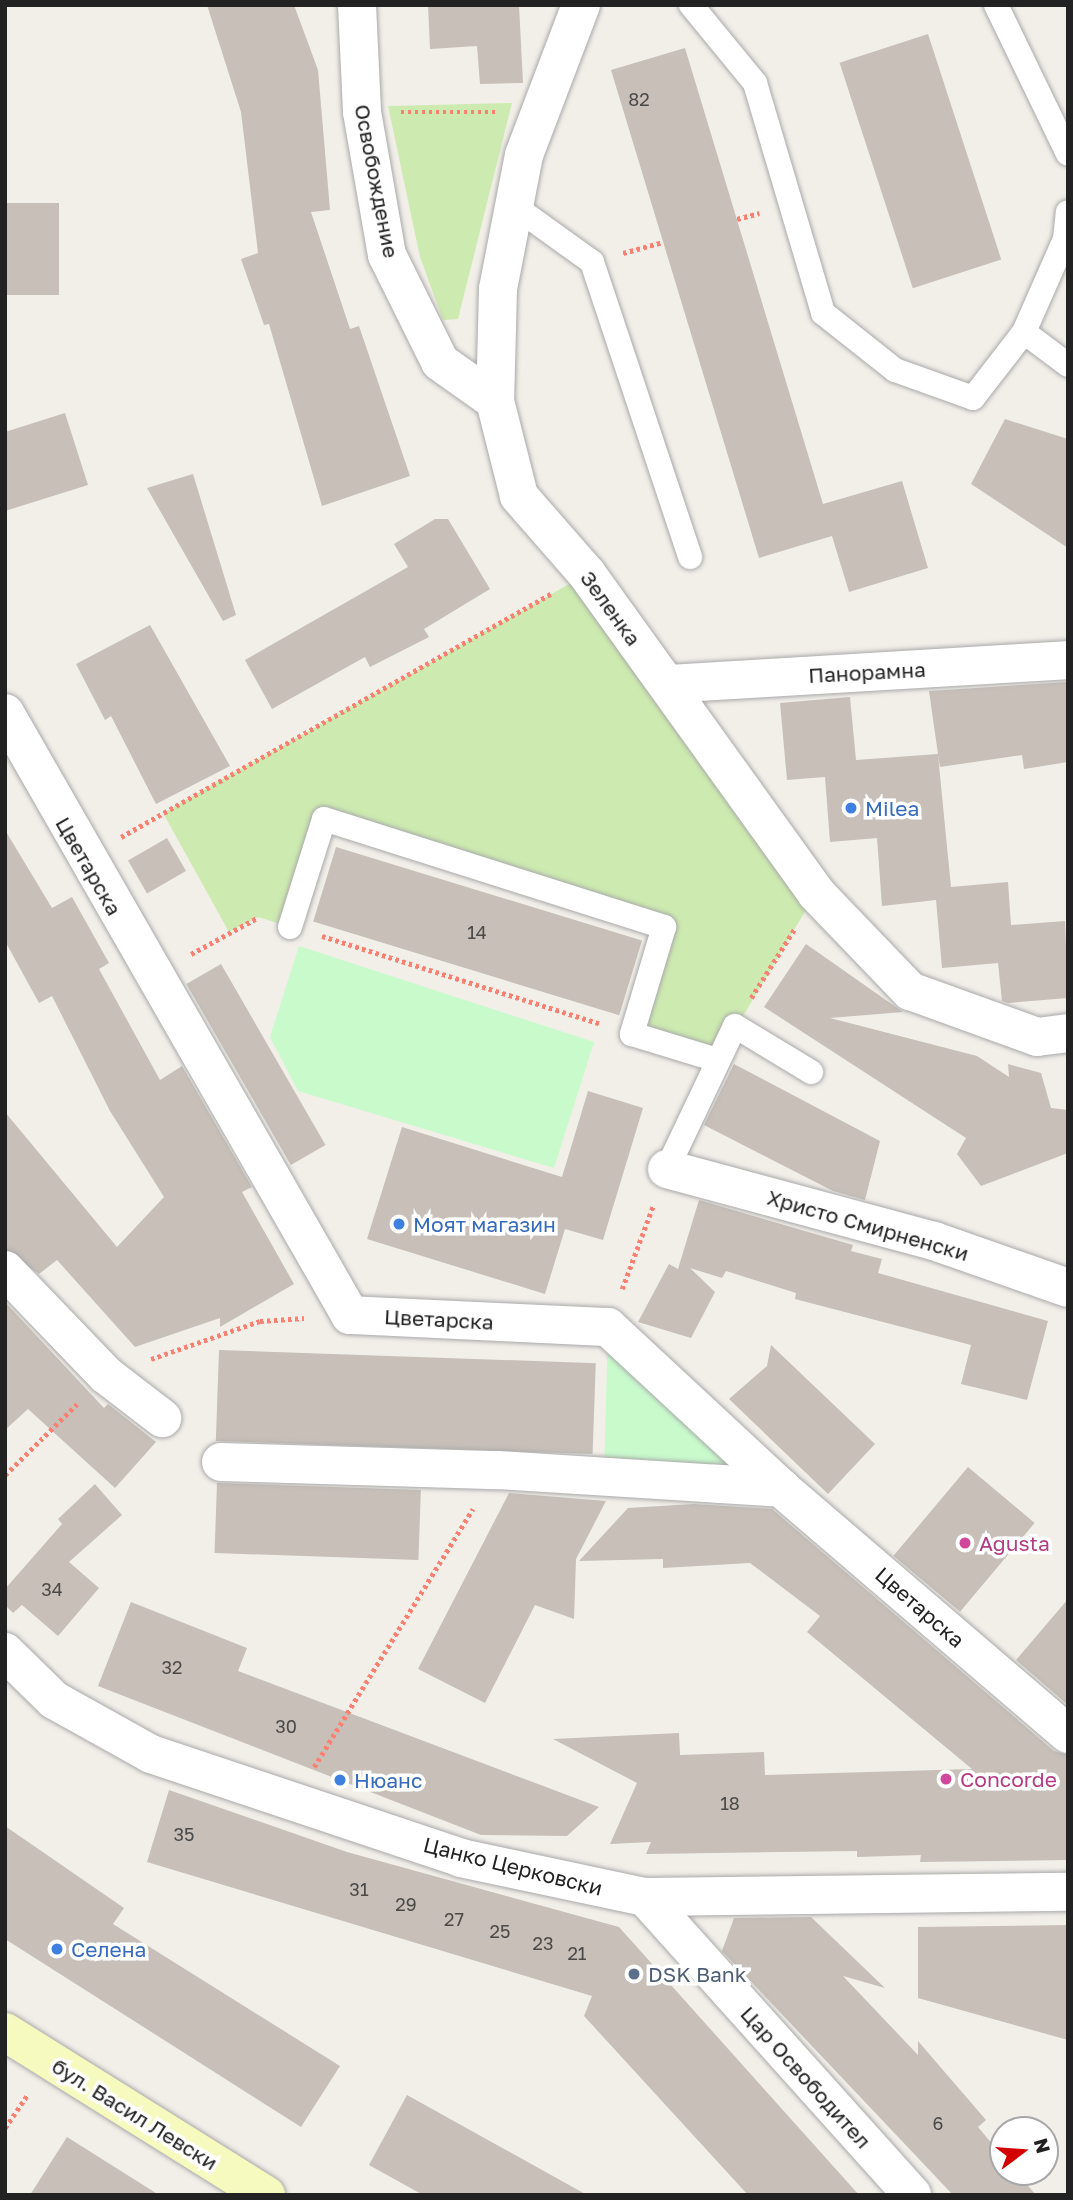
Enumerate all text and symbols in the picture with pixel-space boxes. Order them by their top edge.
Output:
house number: 82 [628,88,650,110]
street label: Освобождение [350,102,404,260]
street label: Зеленка [575,566,647,650]
street label: Панорамна [808,656,926,688]
place label: Milea [865,795,919,821]
marker: Milea [843,800,859,816]
street label: Цветарска [51,812,127,920]
house number: 14 [467,921,487,943]
street label: Христо Смирненски [764,1184,972,1266]
place label: Моят магазин [413,1211,556,1237]
marker: Моят магазин [391,1216,407,1232]
street label: Цветарска [384,1304,494,1334]
place label: Agusta [979,1530,1050,1556]
marker: Agusta [957,1535,973,1551]
street label: Цветарска [870,1561,970,1653]
house number: 34 [41,1578,63,1600]
house number: 32 [162,1656,182,1678]
house number: 30 [275,1715,297,1737]
place label: Concorde [960,1766,1057,1792]
place label: Нюанс [354,1767,422,1793]
marker: Concorde [938,1771,954,1787]
marker: Нюанс [332,1772,348,1788]
house number: 18 [720,1792,740,1814]
house number: 35 [174,1823,194,1845]
street label: Цанко Церковски [421,1832,605,1900]
house number: 31 [349,1878,369,1900]
house number: 29 [395,1893,417,1915]
house number: 27 [444,1908,464,1930]
house number: 25 [490,1920,510,1942]
house number: 23 [533,1932,553,1954]
place label: Селена [71,1936,146,1962]
marker: Селена [49,1941,65,1957]
house number: 21 [567,1942,587,1964]
place label: DSK Bank [648,1961,747,1987]
marker: DSK Bank [626,1966,642,1982]
street label: Цар Освободител [736,2001,876,2153]
street label: бул. Васил Левски [48,2053,222,2175]
house number: 6 [933,2112,943,2134]
north arrow [989,2116,1059,2186]
text: N [1030,2136,1056,2156]

